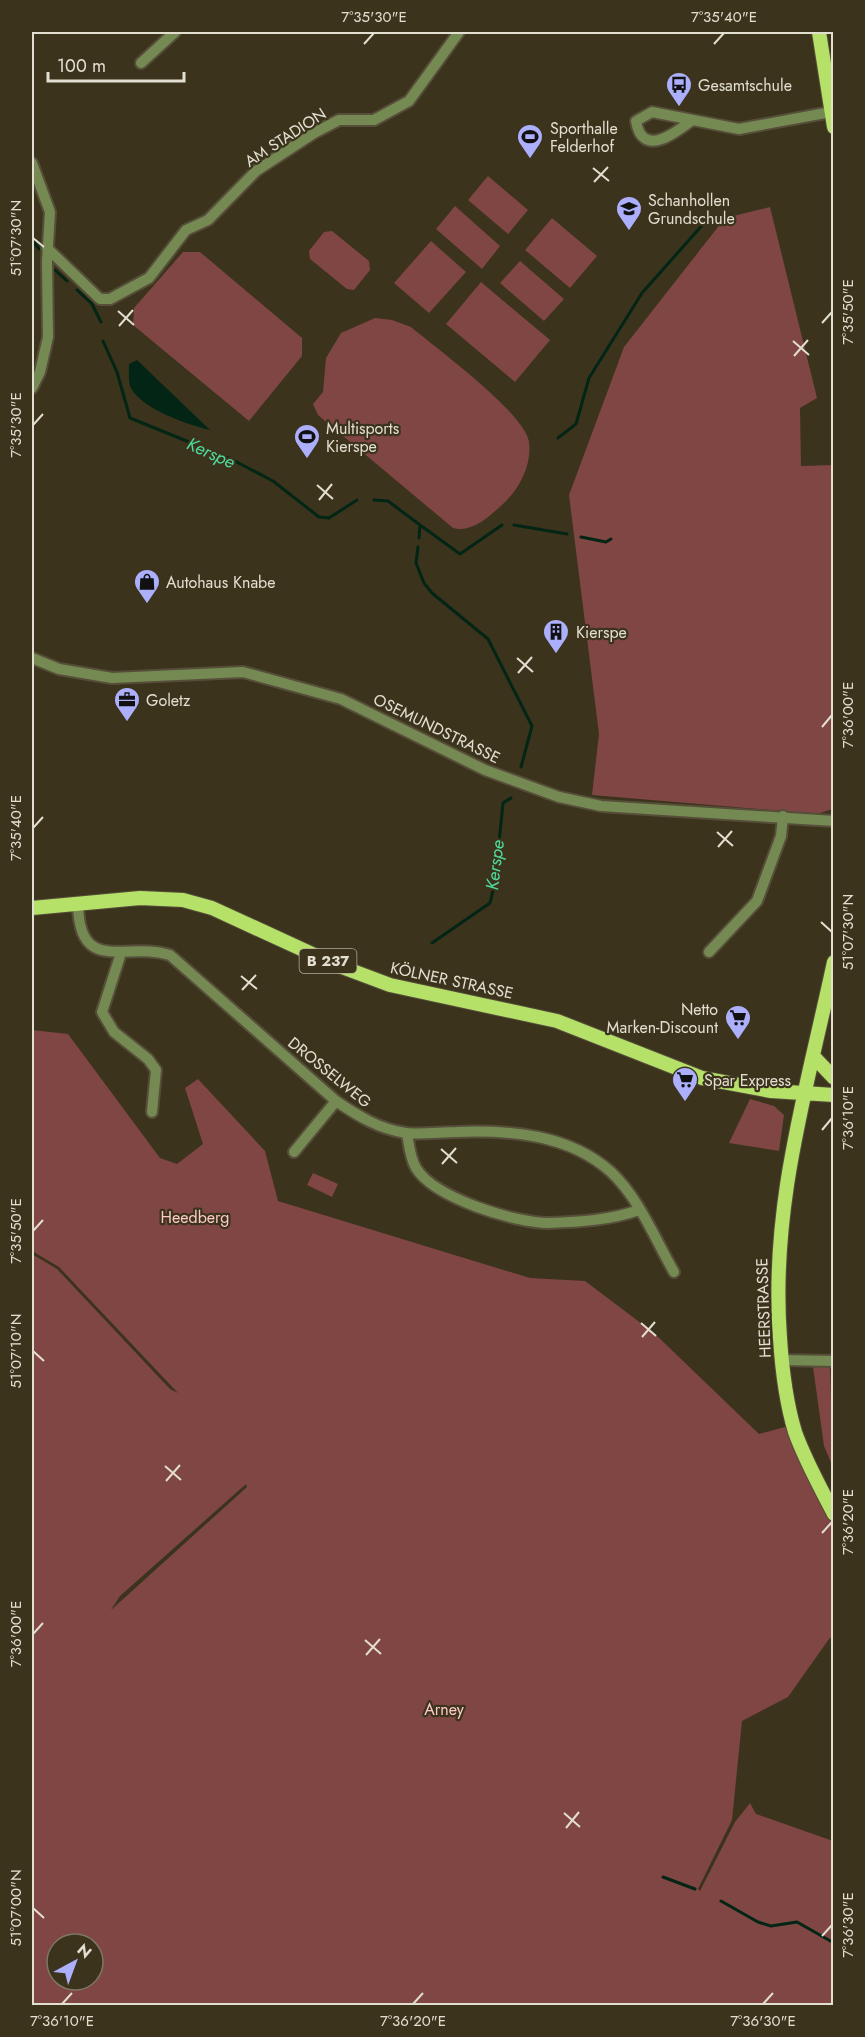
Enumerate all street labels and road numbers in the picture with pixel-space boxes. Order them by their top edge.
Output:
street label: AM STADION [240,102,331,172]
street label: OSEMUNDSTRASSE [369,688,504,769]
road number: B 237 [300,949,356,973]
street label: KÖLNER STRASSE [388,956,515,1005]
street label: DROSSELWEG [283,1032,376,1113]
street label: HEERSTRASSE [750,1258,777,1358]

